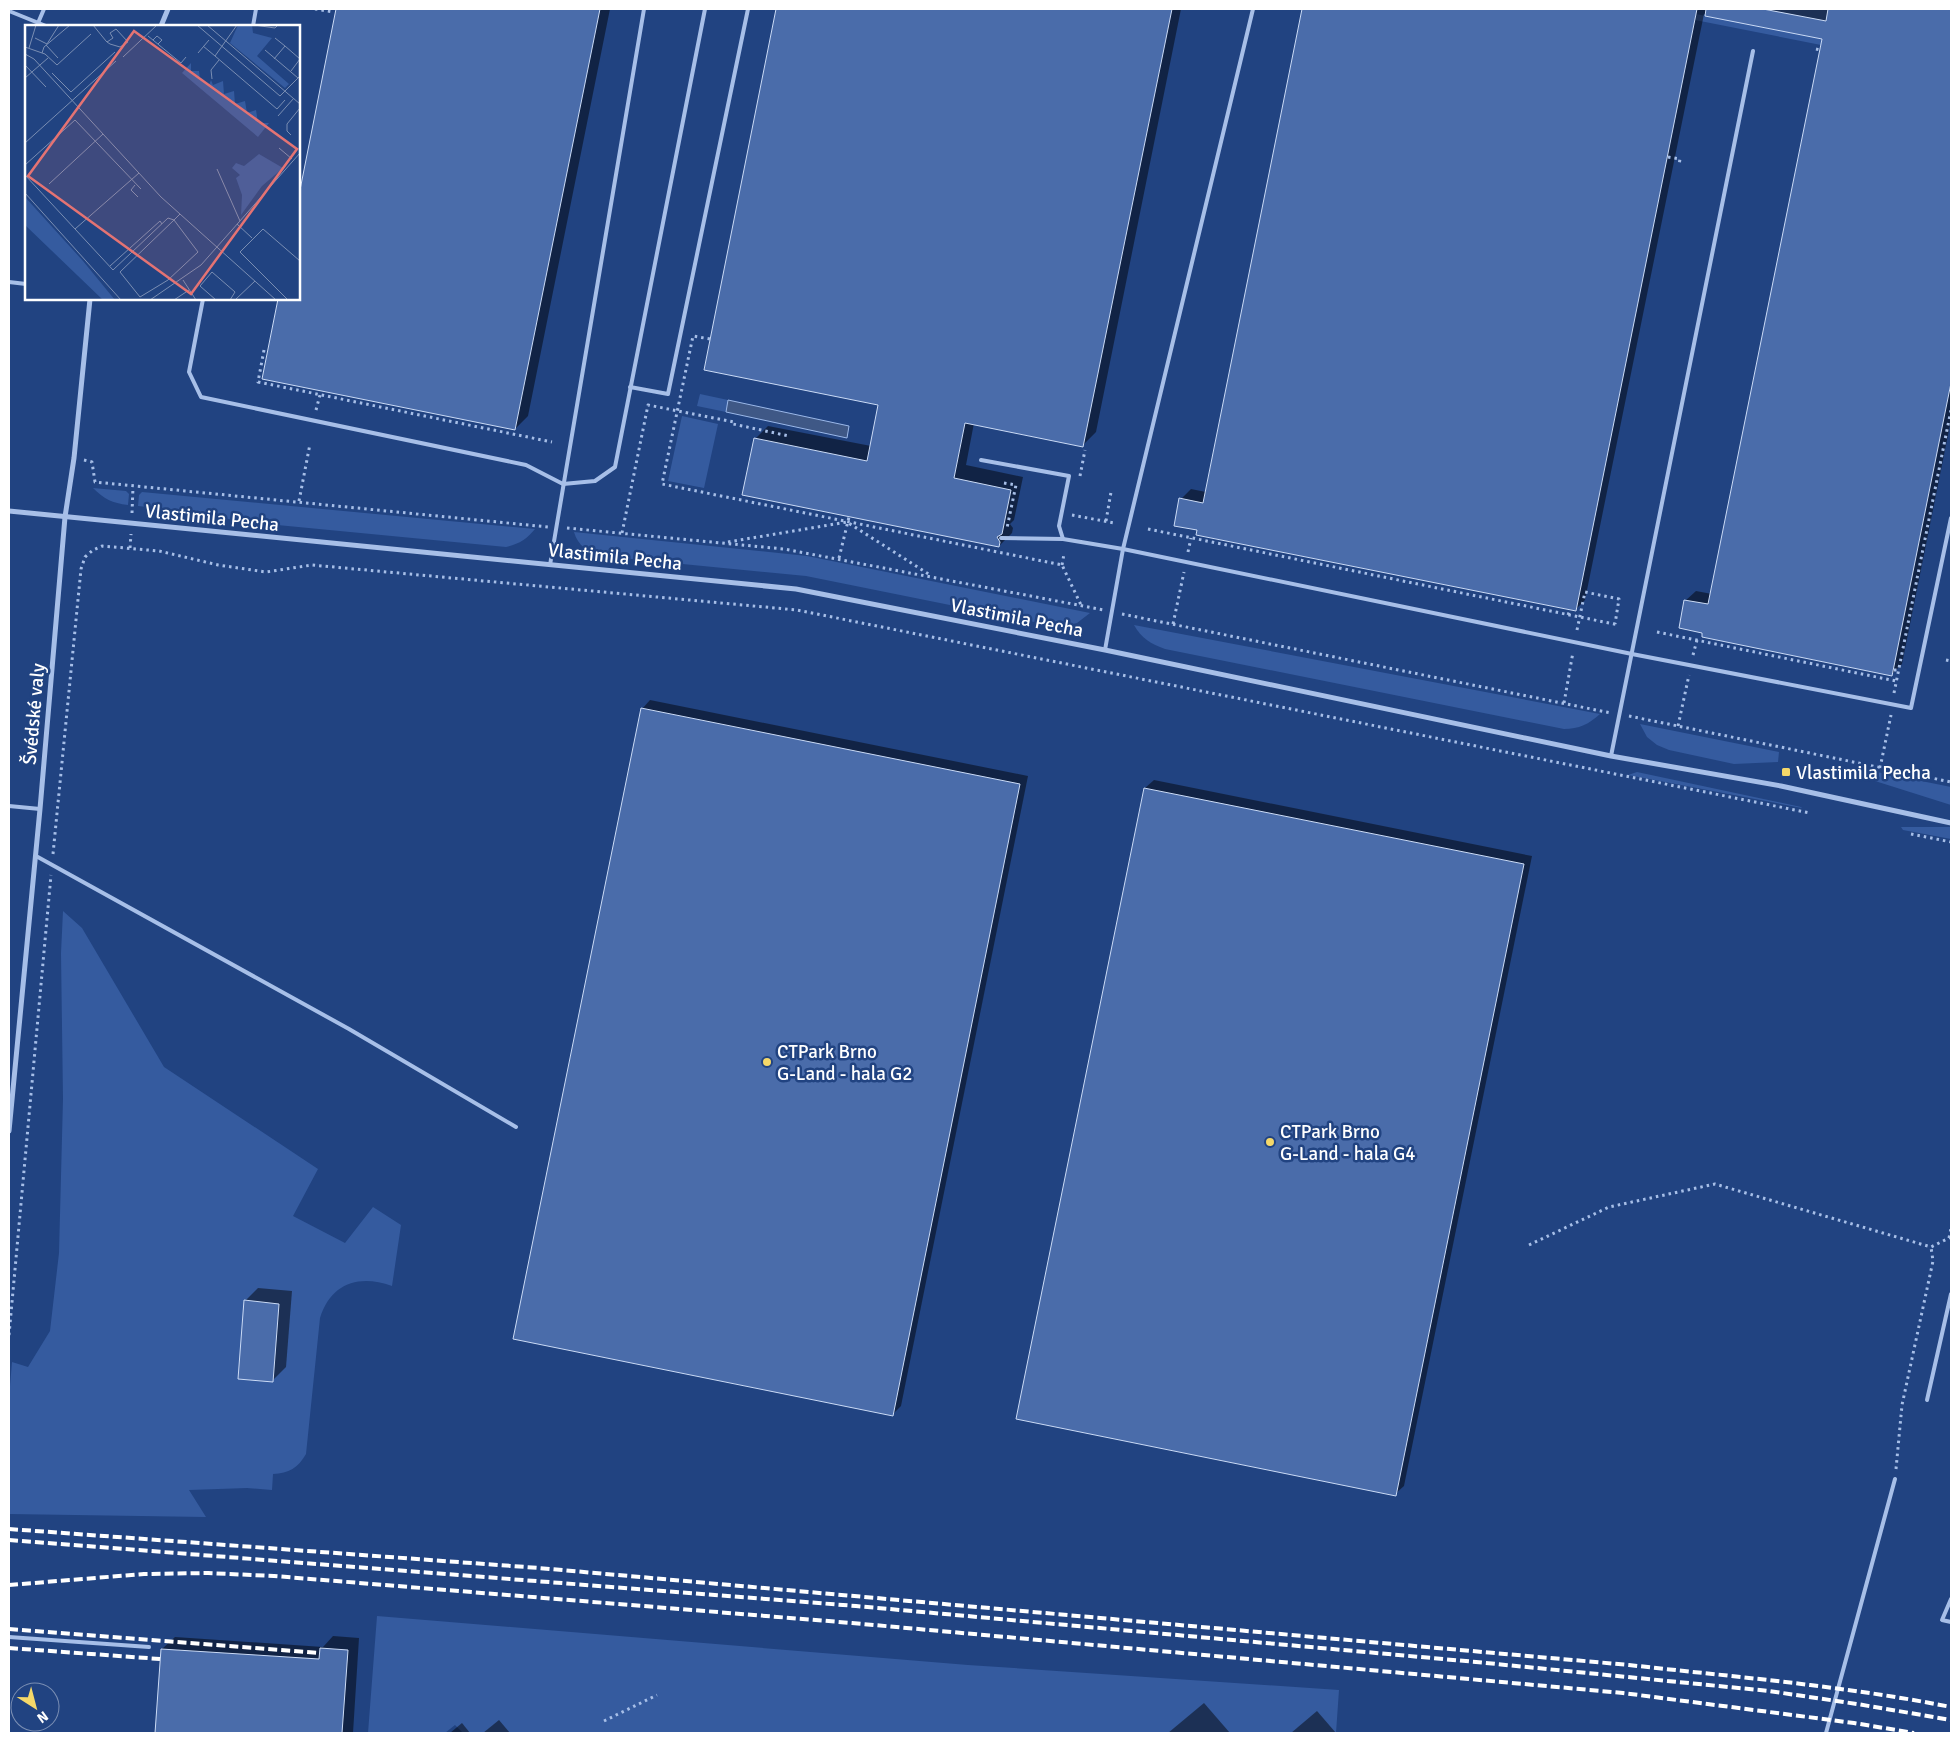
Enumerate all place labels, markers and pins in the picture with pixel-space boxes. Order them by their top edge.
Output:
place label: Vlastimila Pecha [1796,761,1931,785]
marker: Vlastimila Pecha [1780,766,1792,778]
place label: CTPark Brno G-Land - hala G2 [777,1040,913,1086]
marker: CTPark Brno G-Land - hala G2 [761,1056,773,1068]
place label: CTPark Brno G-Land - hala G4 [1280,1120,1416,1166]
marker: CTPark Brno G-Land - hala G4 [1264,1136,1276,1148]

